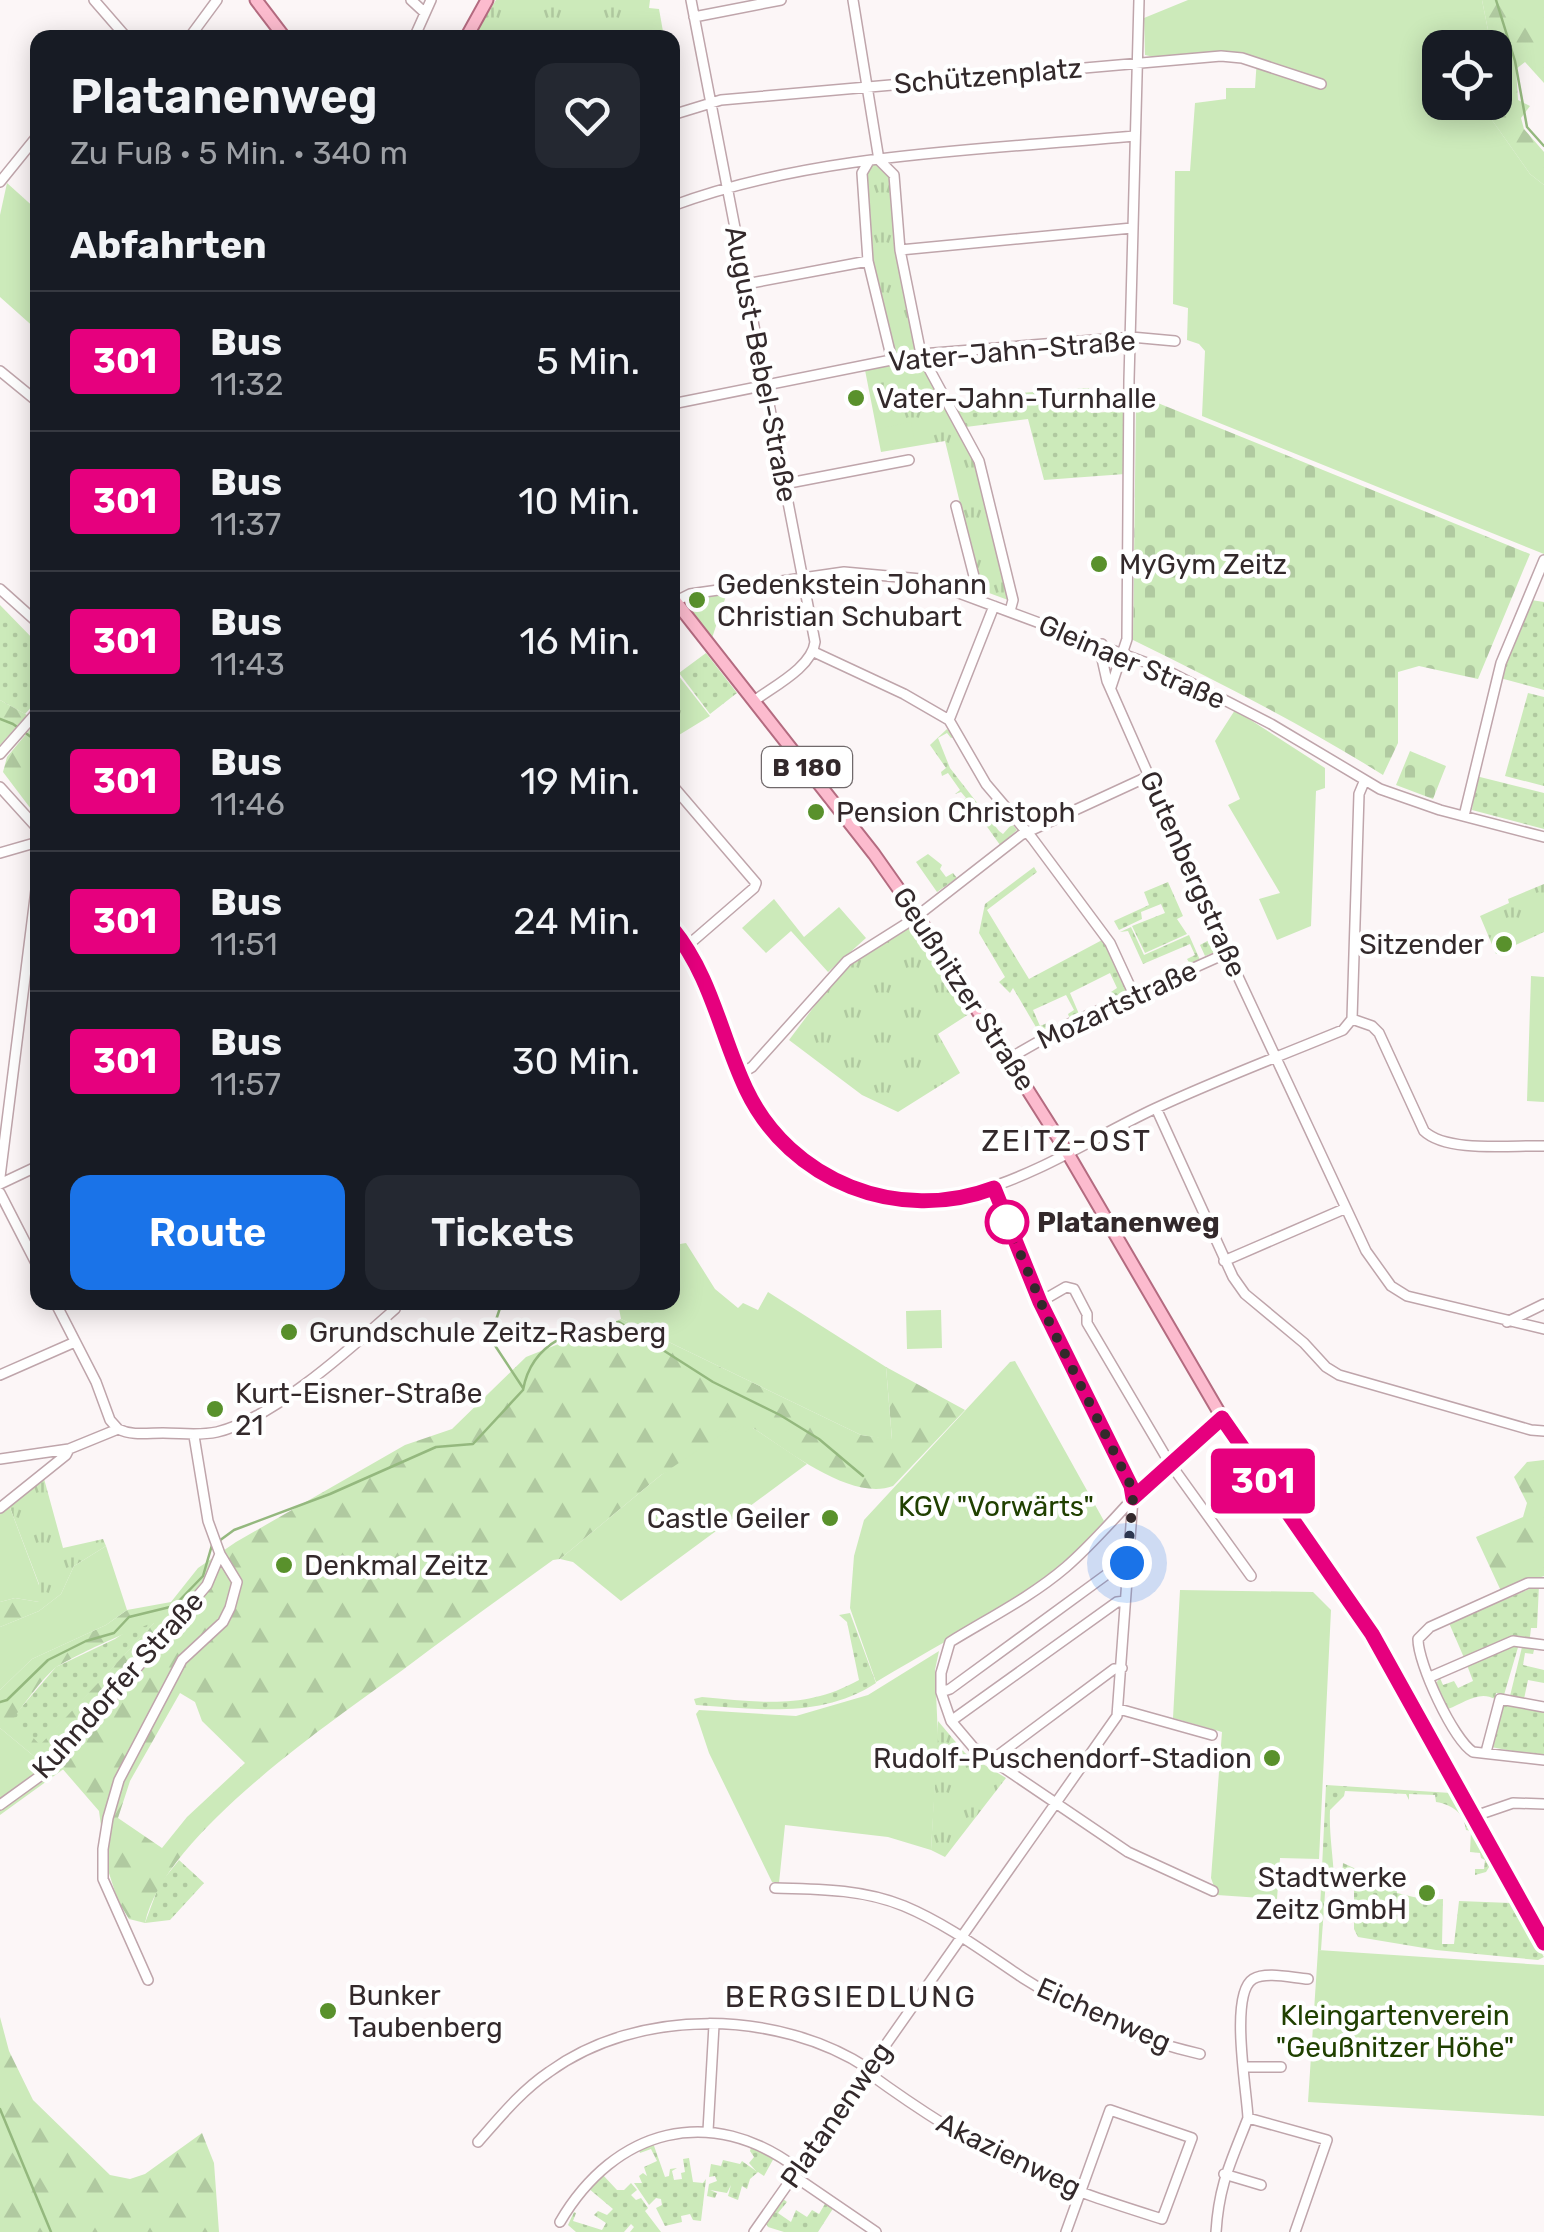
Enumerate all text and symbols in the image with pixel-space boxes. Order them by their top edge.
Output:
map controls [1422,30,1512,120]
button: locate [1422,30,1512,120]
street label: Schützenplatz [893,51,1083,101]
button: heart [535,63,640,168]
text: Platanenweg [70,68,378,125]
text: Zu Fuß · 5 Min. · 340 m [70,134,408,172]
text: Abfahrten [70,222,267,268]
street label: August-Bebel-Straße [718,223,804,505]
text: Bus [210,319,282,365]
street label: Vater-Jahn-Straße [887,324,1137,378]
text: 5 Min. [536,338,640,384]
text: 301 [93,340,157,382]
text: 11:32 [210,365,284,403]
place label: Vater-Jahn-Turnhalle [876,382,1157,415]
marker: Vater-Jahn-Turnhalle [845,387,867,409]
text: Bus [210,459,282,505]
text: 10 Min. [518,478,640,524]
text: 301 [93,480,157,522]
text: 11:37 [210,505,281,543]
place label: MyGym Zeitz [1119,548,1287,581]
marker: MyGym Zeitz [1088,553,1110,575]
place label: Gedenkstein Johann Christian Schubart [717,568,987,633]
marker: Gedenkstein Johann Christian Schubart [686,589,708,611]
text: Bus [210,599,282,645]
street label: Gleinaer Straße [1034,608,1230,716]
text: 16 Min. [520,618,640,664]
text: 301 [93,620,157,662]
text: 11:43 [210,645,285,683]
text: Bus [210,739,282,785]
road number: B 180 [762,747,852,787]
text: 19 Min. [520,758,640,804]
text: 301 [93,760,157,802]
street label: Gutenbergstraße [1133,766,1253,982]
text: 11:46 [210,785,285,823]
place label: Pension Christoph [836,796,1076,829]
marker: Pension Christoph [805,801,827,823]
text: Bus [210,879,282,925]
street label: Geußnitzer Straße [886,881,1042,1097]
text: 24 Min. [513,898,640,944]
text: 301 [93,900,157,942]
text: 11:51 [210,925,278,963]
place label: Sitzender [1359,928,1484,961]
marker: Sitzender [1493,933,1515,955]
street label: Mozartstraße [1032,954,1202,1056]
text: Bus [210,1019,282,1065]
text: 30 Min. [512,1038,640,1084]
text: 301 [93,1040,157,1082]
text: 11:57 [210,1065,281,1103]
district label: ZEITZ-OST [981,1123,1153,1159]
button: Route [70,1175,345,1290]
button: Tickets [365,1175,640,1290]
marker: Platanenweg [986,1201,1028,1243]
place label: Platanenweg [1037,1206,1220,1239]
place label: Grundschule Zeitz-Rasberg [309,1316,666,1349]
marker: Grundschule Zeitz-Rasberg [278,1321,300,1343]
place label: Kurt-Eisner-Straße 21 [235,1377,482,1442]
marker: Kurt-Eisner-Straße 21 [204,1398,226,1420]
line badge: 301 [1206,1448,1320,1514]
text: 301 [1231,1460,1295,1502]
park label: KGV "Vorwärts" [898,1490,1094,1523]
place label: Castle Geiler [647,1502,810,1535]
marker: Castle Geiler [819,1507,841,1529]
your location [1102,1538,1152,1588]
place label: Denkmal Zeitz [304,1549,488,1582]
marker: Denkmal Zeitz [273,1554,295,1576]
street label: Kuhndorfer Straße [25,1585,211,1785]
place label: Rudolf-Puschendorf-Stadion [873,1742,1252,1775]
marker: Rudolf-Puschendorf-Stadion [1261,1747,1283,1769]
place label: Stadtwerke Zeitz GmbH [1256,1861,1407,1926]
marker: Stadtwerke Zeitz GmbH [1416,1882,1438,1904]
street label: Eichenweg [1032,1971,1176,2059]
place label: Bunker Taubenberg [348,1979,503,2044]
district label: BERGSIEDLUNG [725,1979,977,2015]
park label: Kleingartenverein "Geußnitzer Höhe" [1276,1999,1514,2064]
marker: Bunker Taubenberg [317,2000,339,2022]
street label: Platanenweg [774,2036,898,2194]
street label: Akazienweg [932,2106,1086,2204]

